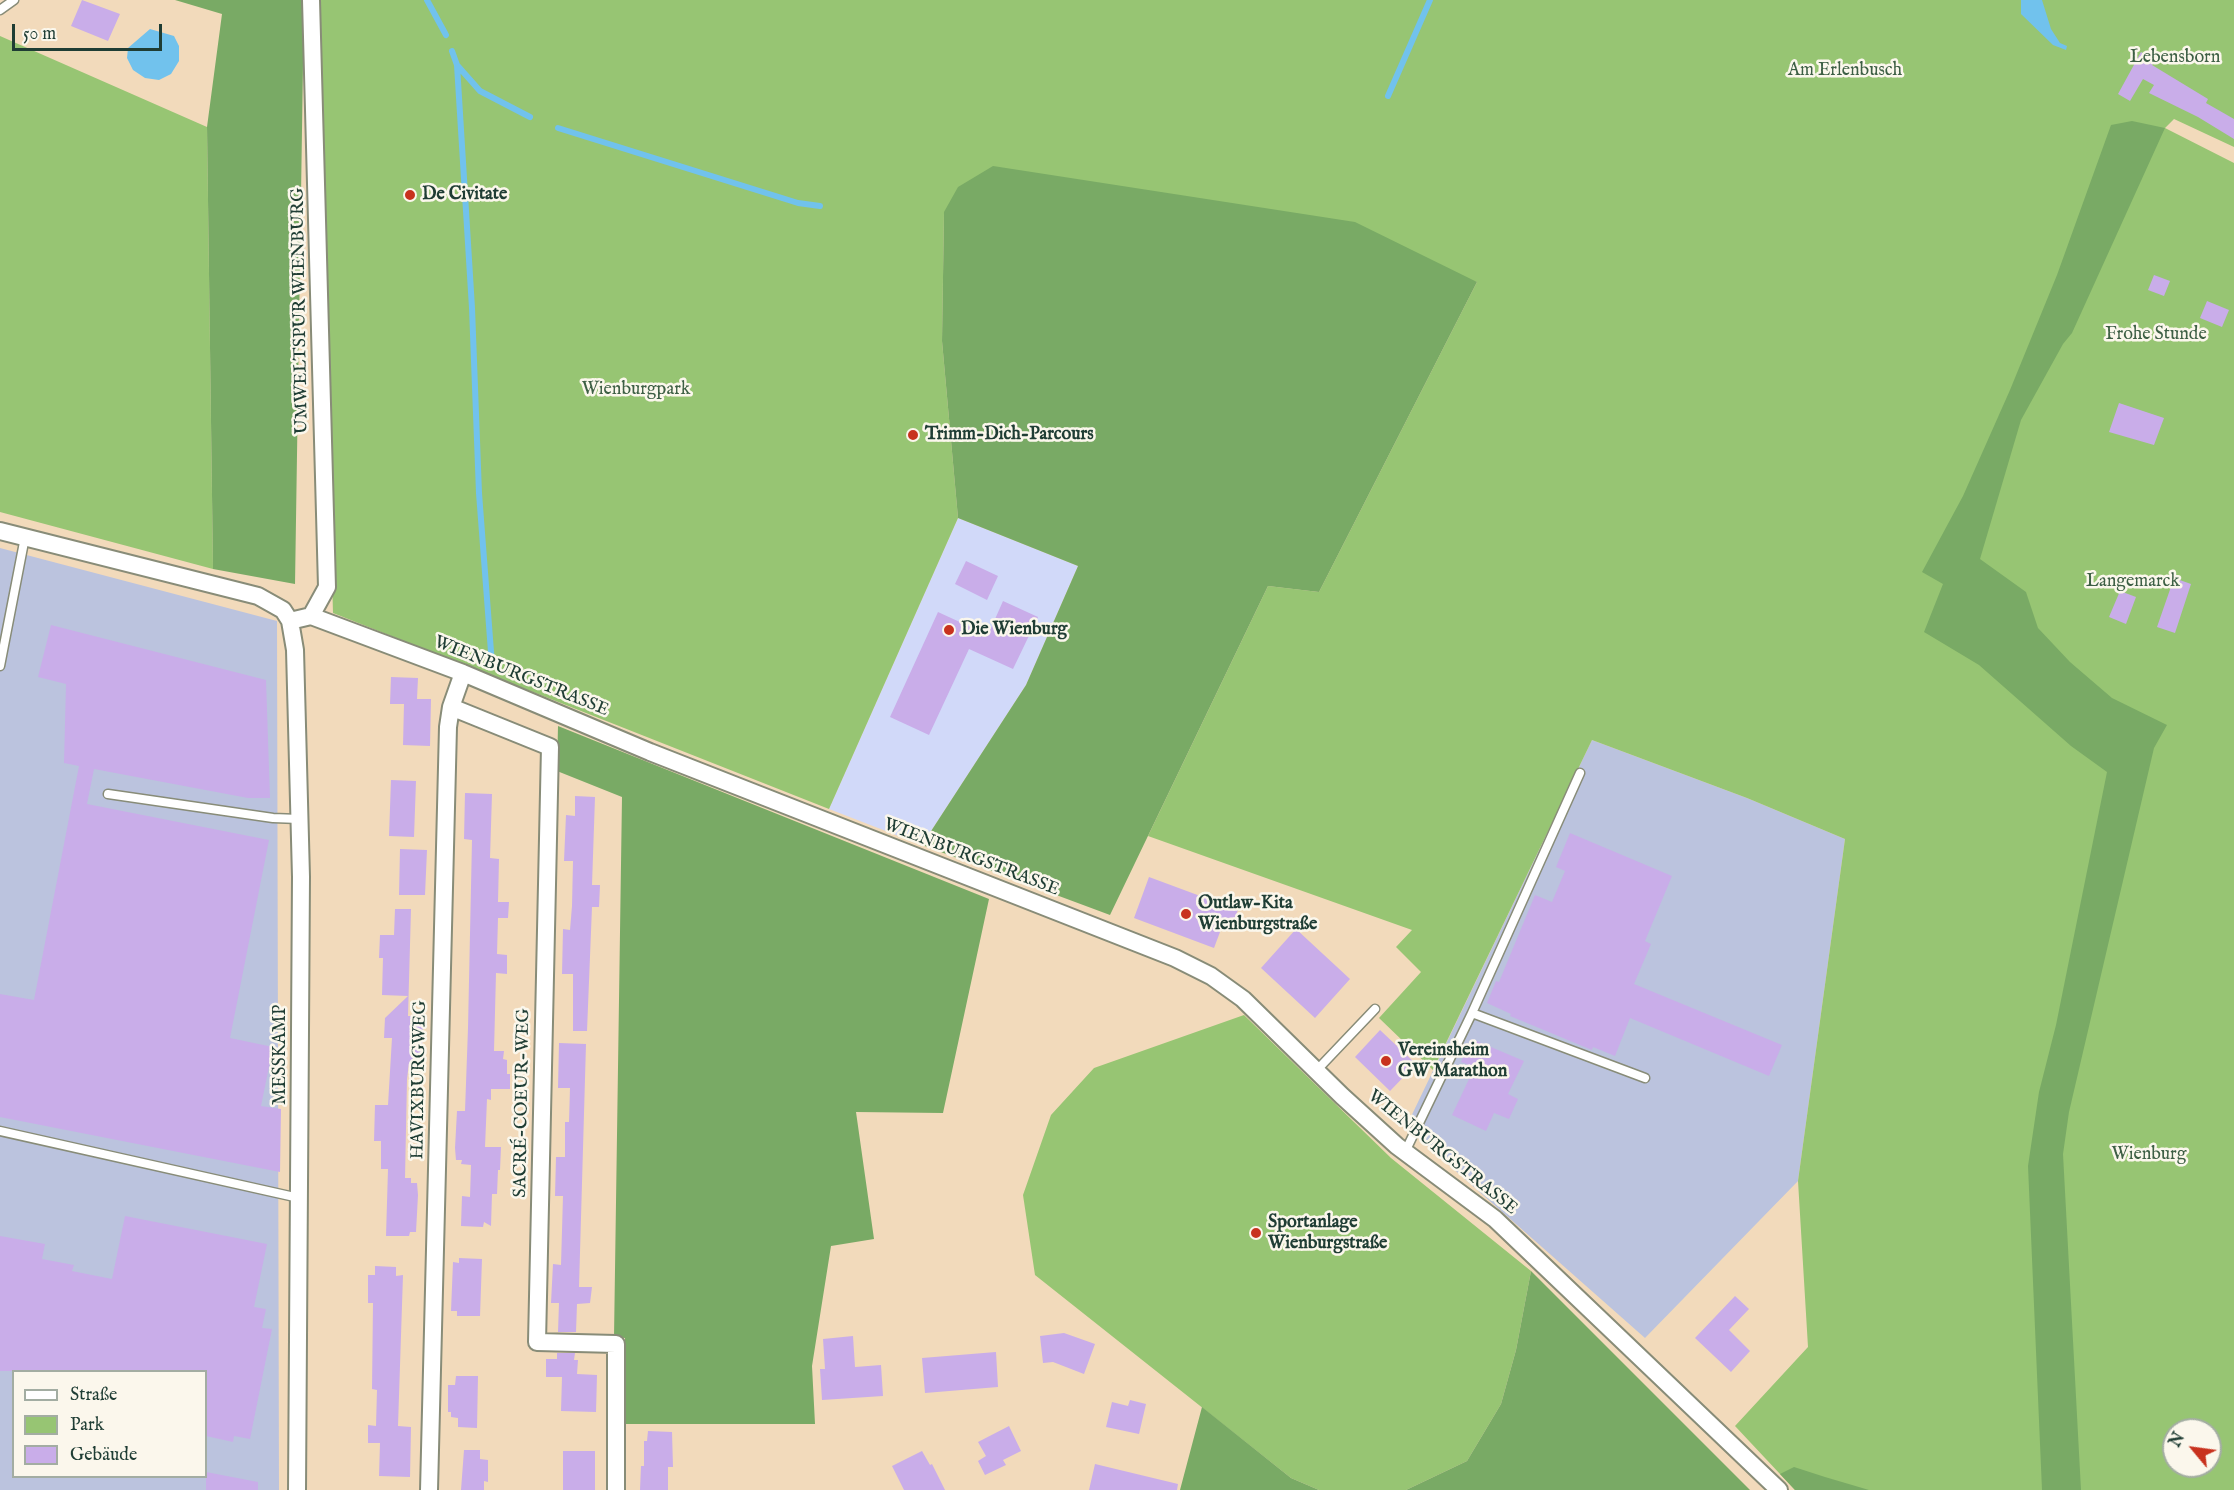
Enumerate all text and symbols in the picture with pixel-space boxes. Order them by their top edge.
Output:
scale bar [15,12,165,50]
text: 50 m [23,23,56,46]
park label: Lebensborn [2130,47,2220,69]
park label: Am Erlenbusch [1788,60,1902,82]
place label: De Civitate [422,184,507,206]
street label: UMWELTSPUR WIENBURG [288,187,314,435]
marker: De Civitate [403,188,417,202]
park label: Frohe Stunde [2105,324,2207,346]
park label: Wienburgpark [582,379,690,401]
place label: Trimm-Dich-Parcours [925,424,1093,446]
marker: Trimm-Dich-Parcours [906,428,920,442]
park label: Langemarck [2086,571,2180,593]
place label: Die Wienburg [961,619,1067,641]
marker: Die Wienburg [942,623,956,637]
street label: WIENBURGSTRASSE [431,632,611,722]
street label: WIENBURGSTRASSE [880,815,1062,901]
place label: Outlaw-Kita Wienburgstraße [1198,893,1317,936]
marker: Outlaw-Kita Wienburgstraße [1179,907,1193,921]
street label: HAVIXBURGWEG [408,1000,432,1160]
street label: MESSKAMP [270,1005,292,1105]
street label: SACRÉ-COEUR-WEG [511,1008,535,1198]
place label: Vereinsheim GW Marathon [1398,1040,1507,1082]
marker: Vereinsheim GW Marathon [1379,1054,1393,1068]
street label: WIENBURGSTRASSE [1363,1086,1521,1220]
park label: Wienburg [2112,1144,2186,1166]
place label: Sportanlage Wienburgstraße [1268,1212,1387,1254]
marker: Sportanlage Wienburgstraße [1249,1226,1263,1240]
legend [12,1370,207,1478]
text: Straße [70,1384,117,1407]
text: Park [70,1414,104,1437]
north arrow [2162,1418,2222,1478]
text: N [2166,1429,2190,1451]
text: Gebäude [70,1444,137,1467]

